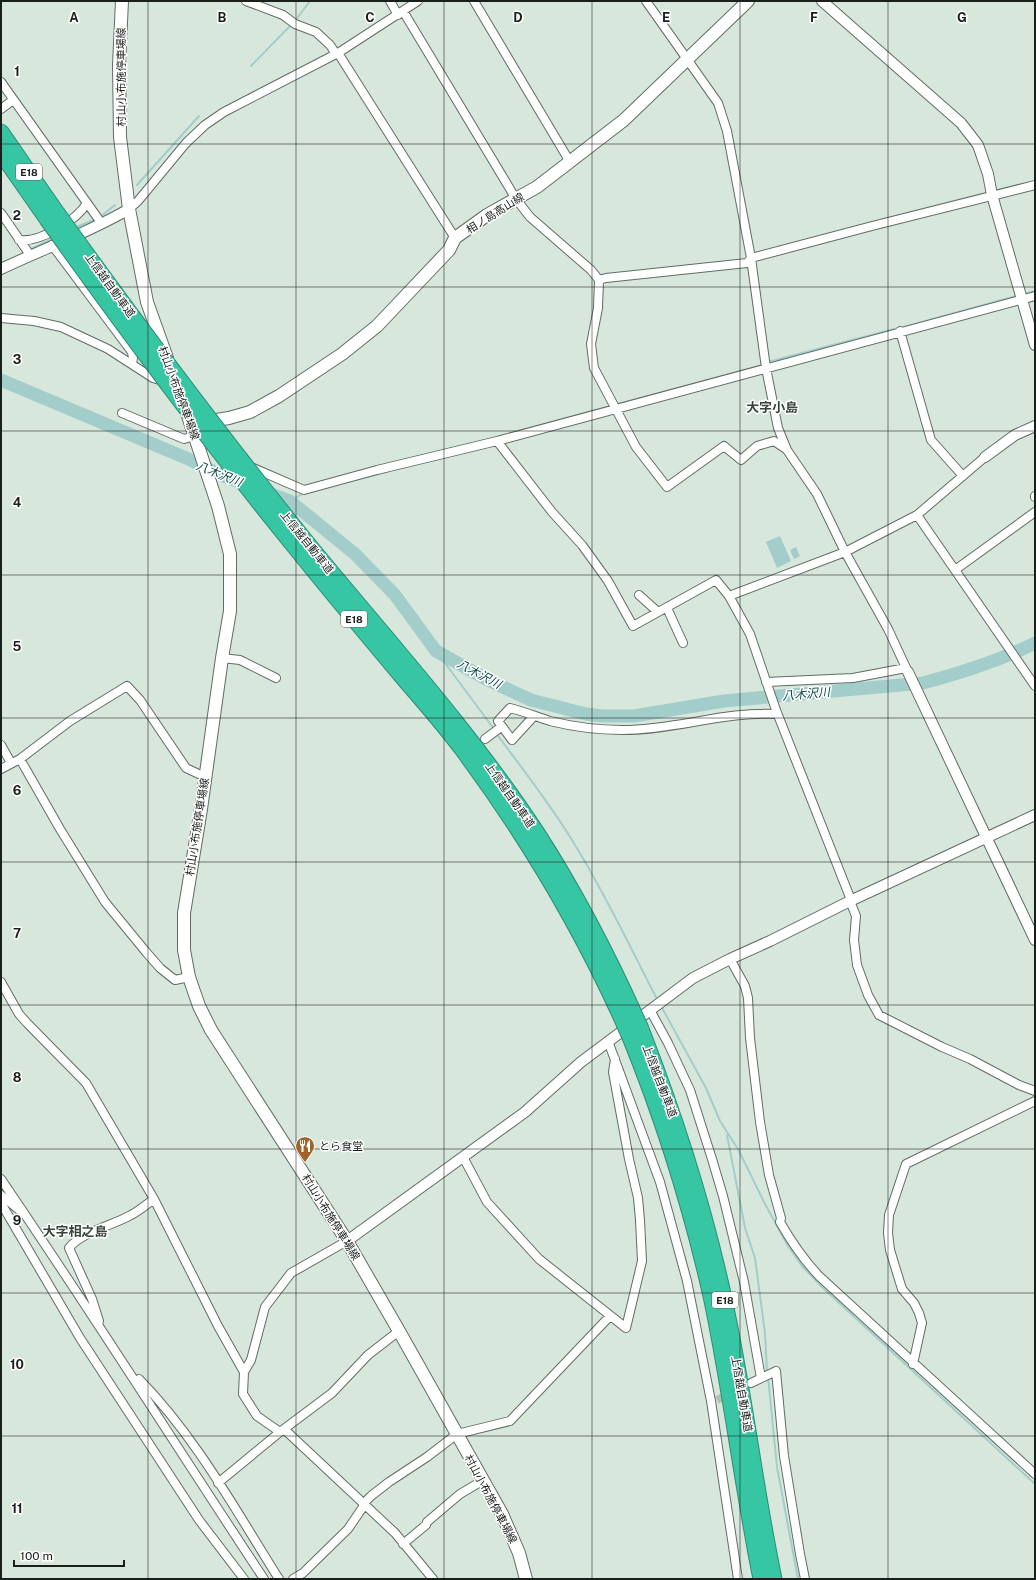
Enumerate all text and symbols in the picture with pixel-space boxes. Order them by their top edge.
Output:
text: A [69,10,79,25]
text: B [218,10,227,25]
text: C [365,10,375,25]
text: D [513,10,523,25]
text: E [662,10,670,25]
text: F [810,10,818,25]
text: G [957,10,967,25]
street label: 村山小布施停車場線 [115,28,127,127]
text: 1 [14,64,20,79]
road number: E18 [16,164,42,180]
street label: 相ノ島高山線 [464,190,526,236]
text: 2 [13,208,21,223]
street label: 上信越自動車道 [83,250,137,320]
street label: 村山小布施停車場線 [156,344,202,442]
text: 3 [13,352,22,367]
district label: 大字小島 [746,400,798,415]
water label: 八木沢川 [194,459,246,490]
text: 4 [13,495,22,510]
street label: 上信越自動車道 [278,508,336,576]
road number: E18 [341,611,367,627]
text: 5 [13,639,22,654]
water label: 八木沢川 [455,657,505,692]
water label: 八木沢川 [781,685,833,703]
street label: 上信越自動車道 [483,760,537,830]
street label: 村山小布施停車場線 [183,777,211,877]
text: 6 [13,783,22,798]
text: 7 [13,926,21,941]
street label: 上信越自動車道 [641,1043,679,1119]
text: 8 [13,1070,22,1085]
restaurant icon: とら食堂 [294,1135,316,1163]
place label: とら食堂 [319,1140,363,1152]
street label: 村山小布施停車場線 [300,1172,362,1262]
text: 9 [13,1213,21,1228]
district label: 大字相之島 [42,1224,108,1239]
road number: E18 [712,1292,738,1308]
street label: 上信越自動車道 [729,1355,755,1433]
text: 10 [10,1357,24,1372]
street label: 村山小布施停車場線 [462,1452,520,1546]
text: 11 [11,1501,23,1516]
scale bar [14,1542,124,1568]
text: 100 m [20,1549,53,1563]

